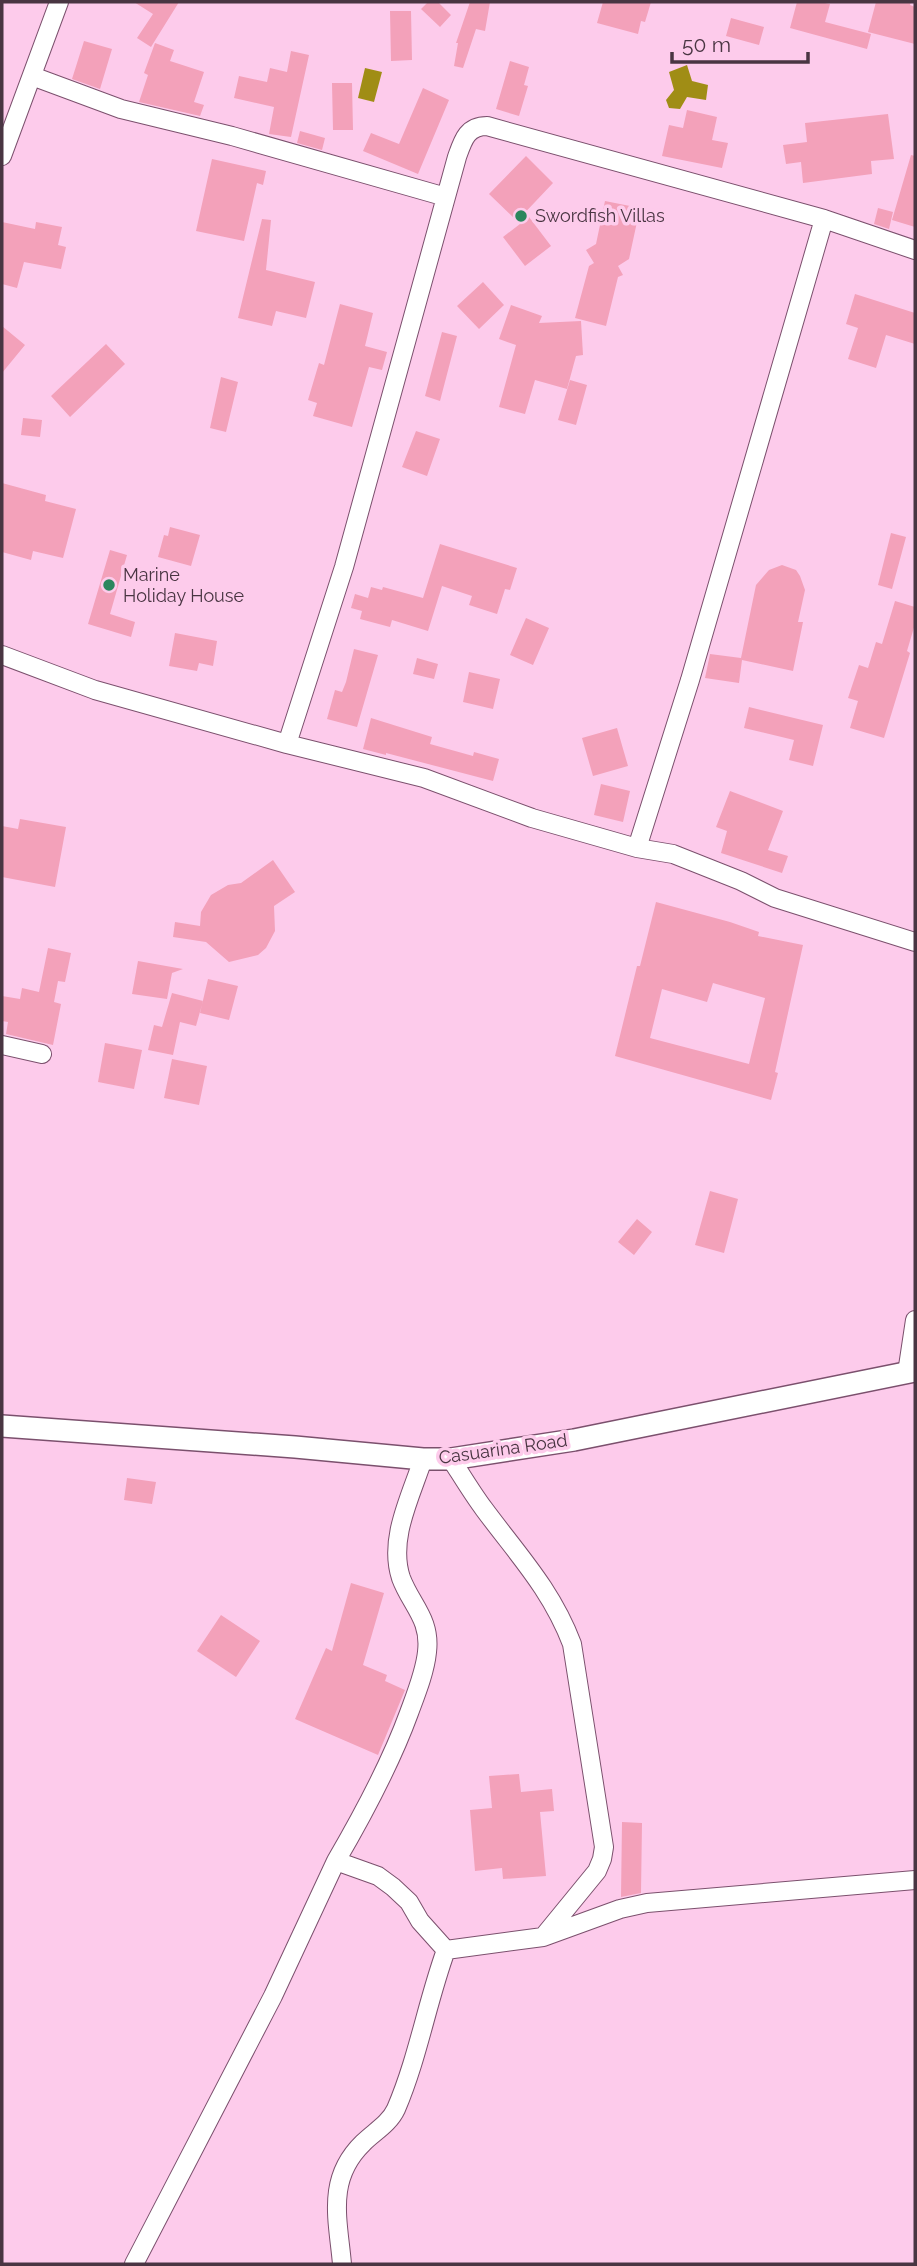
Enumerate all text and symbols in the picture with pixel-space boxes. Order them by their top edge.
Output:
scale bar [672,21,808,65]
text: 50 m [682,32,731,57]
place label: Swordfish Villas [535,205,665,226]
marker: Swordfish Villas [513,208,529,224]
place label: Marine Holiday House [123,564,244,606]
marker: Marine Holiday House [101,577,117,593]
street label: Casuarina Road [437,1429,569,1468]

